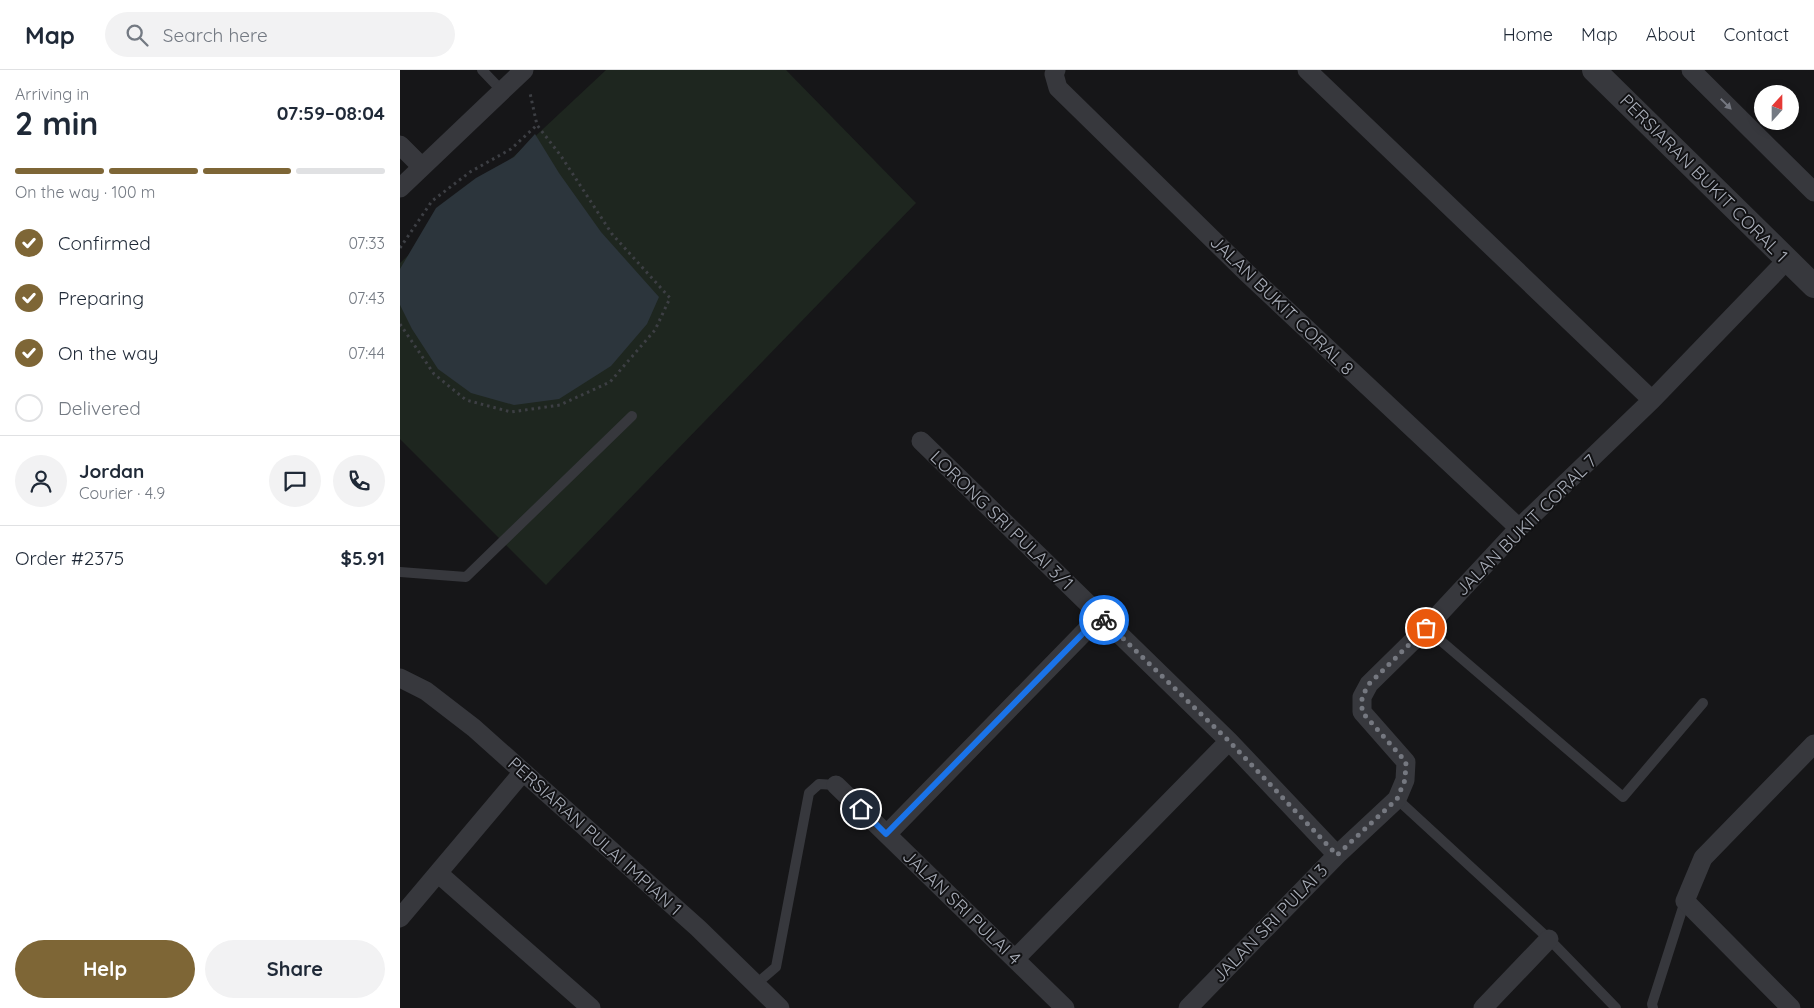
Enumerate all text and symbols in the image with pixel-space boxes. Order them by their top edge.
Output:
search box [105,12,455,57]
text: Map [25,20,75,50]
icon: search [123,21,151,49]
text: Search here [163,23,268,47]
text: Home [1503,23,1553,46]
text: Map [1581,23,1618,46]
text: About [1646,23,1696,46]
text: Contact [1724,23,1789,46]
text: Arriving in [15,84,89,104]
north arrow [1754,85,1799,130]
map controls [1754,85,1799,130]
street label: PERSIARAN BUKIT CORAL 1 [1615,89,1793,267]
one-way arrow [1720,98,1732,110]
text: 07:59–08:04 [277,101,385,125]
text: 2 min [15,103,98,143]
text: On the way · 100 m [15,182,155,202]
icon: check [15,229,43,257]
street label: JALAN BUKIT CORAL 8 [1205,230,1359,380]
text: Confirmed [58,231,151,255]
text: 07:33 [348,233,385,253]
icon: check [15,284,43,312]
text: Preparing [58,286,144,310]
text: 07:43 [348,288,385,308]
icon: check [15,339,43,367]
text: On the way [58,341,159,365]
text: 07:44 [348,343,385,363]
text: Delivered [58,396,141,420]
street label: LORONG SRI PULAI 3/1 [925,446,1079,594]
street label: JALAN BUKIT CORAL 7 [1450,449,1602,601]
button: person [15,455,67,507]
button: chat [269,455,321,507]
button: phone [333,455,385,507]
text: Jordan [79,459,144,483]
text: Courier · 4.9 [79,483,165,503]
text: Order #2375 [15,546,124,570]
text: $5.91 [341,546,385,570]
courier [1079,595,1129,645]
icon: bike [1090,606,1118,634]
pin [1405,607,1447,649]
icon: bag [1412,614,1440,642]
street label: PERSIARAN PULAI IMPIAN 1 [503,752,687,920]
pin [840,788,882,830]
icon: home [847,795,875,823]
street label: JALAN SRI PULAI 4 [898,844,1026,970]
street label: JALAN SRI PULAI 3 [1207,859,1333,987]
button: Help [15,940,195,998]
button: Share [205,940,385,998]

